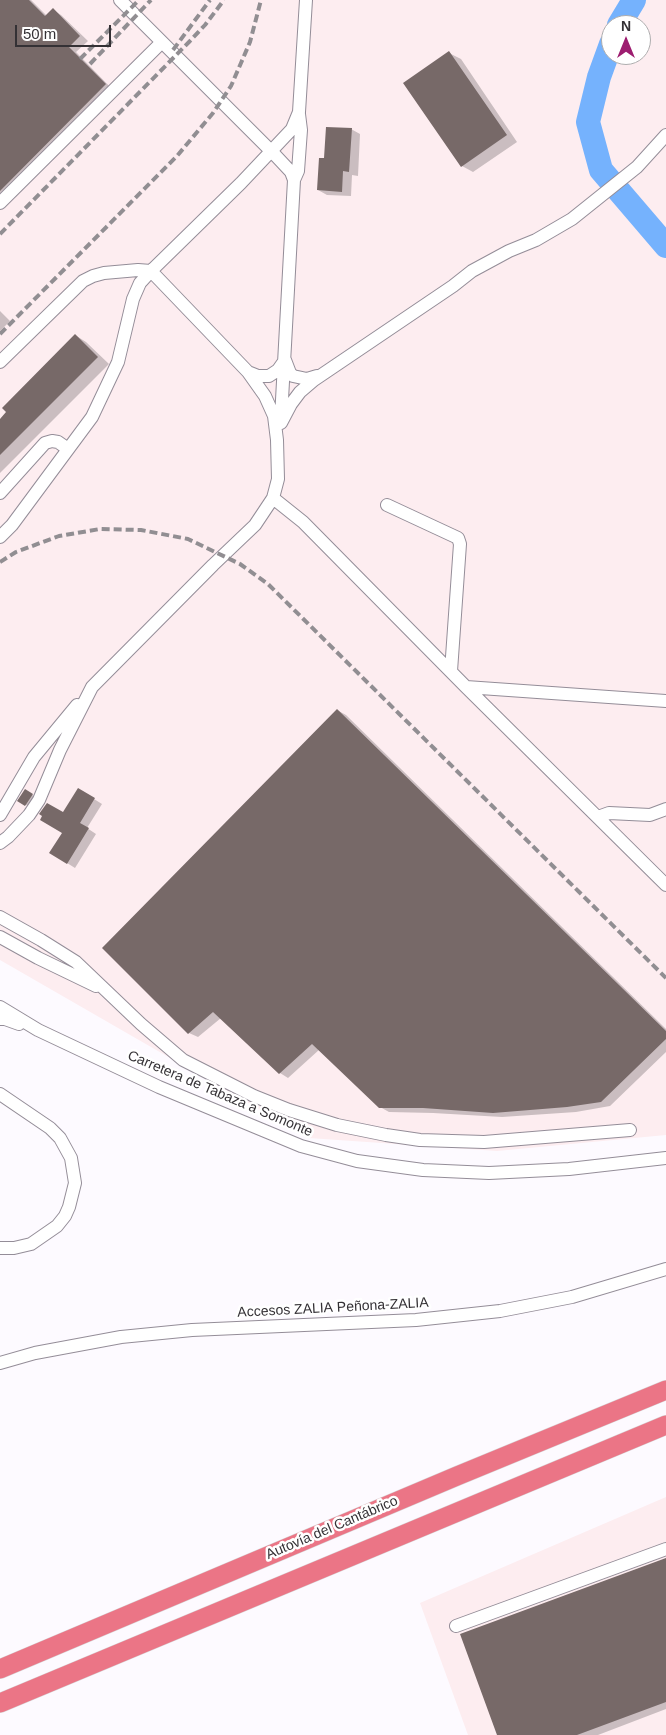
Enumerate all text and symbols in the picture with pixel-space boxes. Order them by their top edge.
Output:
scale bar [18,15,114,47]
north arrow [601,15,651,65]
text: N [621,18,631,34]
text: 50 m [23,25,56,42]
street label: Carretera de Tabaza a Somonte [125,1047,315,1141]
street label: Accesos ZALIA Peñona-ZALIA [237,1295,429,1321]
street label: Autovía del Cantábrico [264,1493,400,1563]

